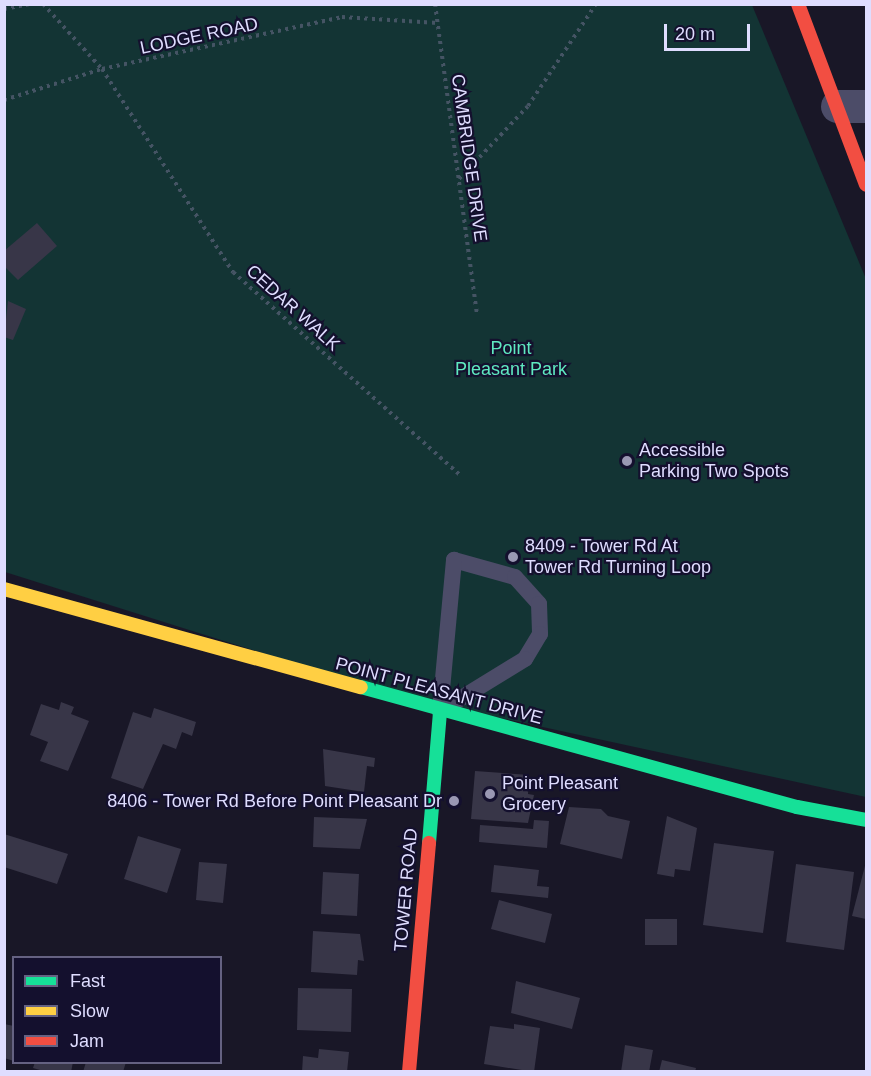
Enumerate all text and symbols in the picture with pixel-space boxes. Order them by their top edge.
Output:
scale bar [667,12,752,50]
street label: LODGE ROAD [138,13,260,59]
text: 20 m [675,24,715,44]
street label: CAMBRIDGE DRIVE [447,73,491,243]
street label: CEDAR WALK [242,260,344,356]
park label: Point Pleasant Park [455,338,567,380]
place label: Accessible Parking Two Spots [639,440,789,482]
marker: Accessible Parking Two Spots [620,454,634,468]
place label: 8409 - Tower Rd At Tower Rd Turning Loop [525,536,711,578]
marker: 8409 - Tower Rd At Tower Rd Turning Loop [506,550,520,564]
street label: POINT PLEASANT DRIVE [333,653,545,729]
place label: Point Pleasant Grocery [502,773,618,816]
marker: Point Pleasant Grocery [483,787,497,801]
place label: 8406 - Tower Rd Before Point Pleasant Dr [107,790,442,812]
marker: 8406 - Tower Rd Before Point Pleasant Dr [447,794,461,808]
street label: TOWER ROAD [390,827,422,953]
legend [12,956,222,1064]
text: Fast [70,971,105,991]
text: Slow [70,1001,109,1021]
text: Jam [70,1031,104,1051]

